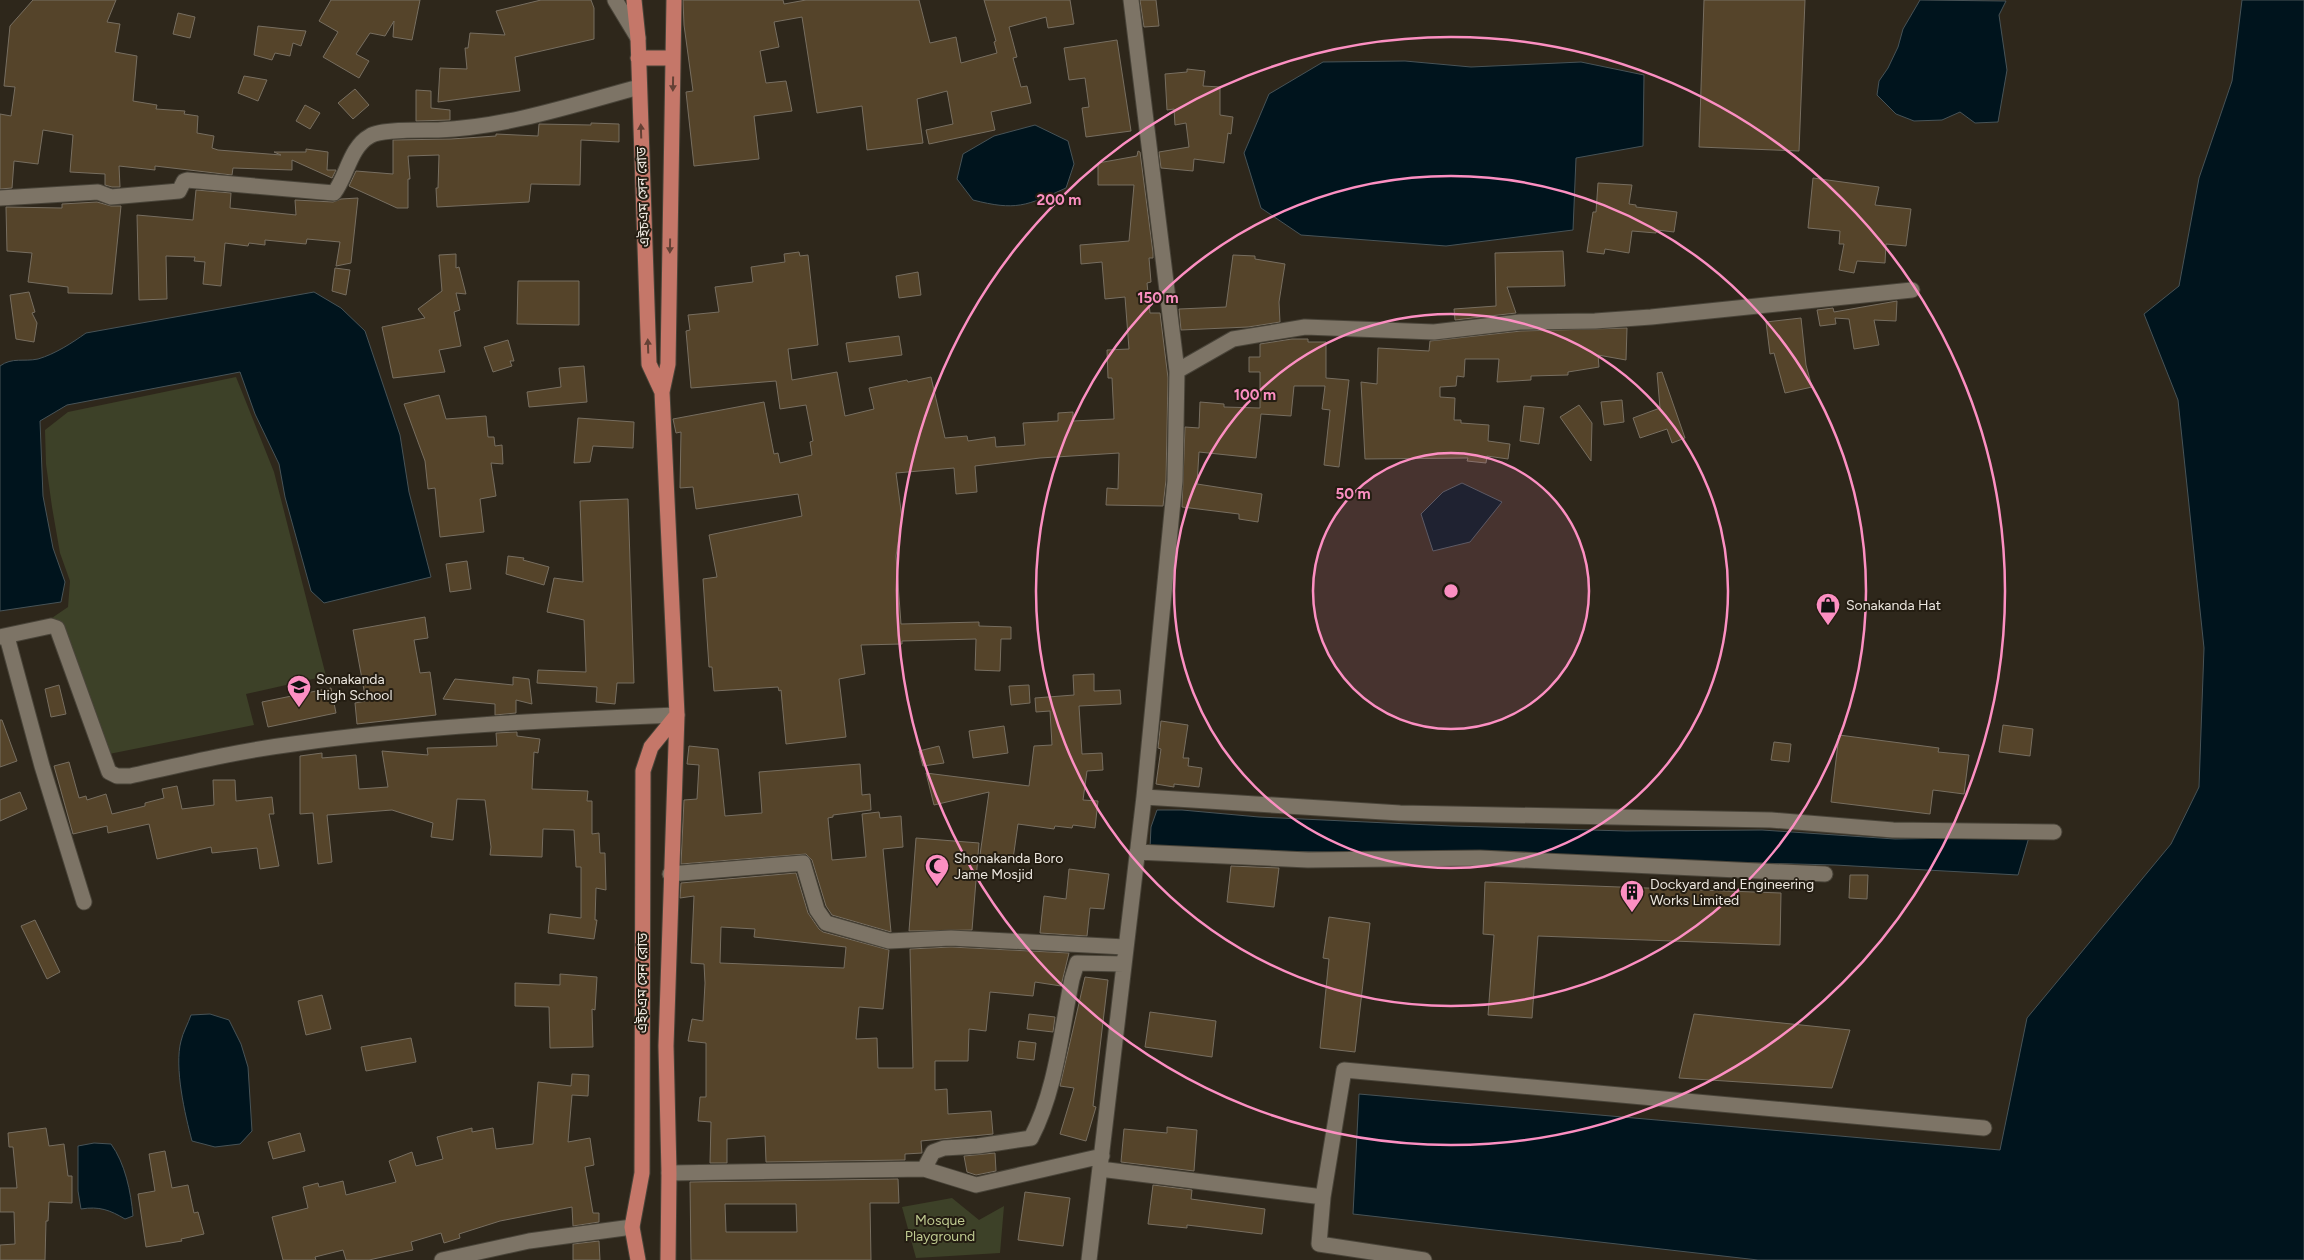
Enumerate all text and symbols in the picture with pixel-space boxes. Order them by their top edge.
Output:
one-way arrow [668,76,676,92]
one-way arrow [636,123,644,139]
street label: এইচএম সেন রোড [633,146,653,247]
text: 200 m [1037,191,1081,209]
one-way arrow [666,238,674,254]
text: 150 m [1137,289,1179,307]
one-way arrow [644,338,652,354]
text: 100 m [1234,386,1276,404]
text: 50 m [1335,485,1371,503]
centre of rings [1442,582,1460,600]
shop icon: Sonakanda Hat [1815,592,1841,626]
place label: Sonakanda Hat [1846,597,1941,614]
place label: Sonakanda High School [316,671,393,704]
school or university icon: Sonakanda High School [286,674,312,708]
place label: Shonakanda Boro Jame Mosjid [954,850,1063,883]
mosque icon: Shonakanda Boro Jame Mosjid [924,853,950,887]
place label: Dockyard and Engineering Works Limited [1650,876,1814,909]
building icon: Dockyard and Engineering Works Limited [1619,879,1645,913]
street label: এইচএম সেন রোড [634,932,651,1033]
park label: Mosque Playground [905,1212,975,1245]

